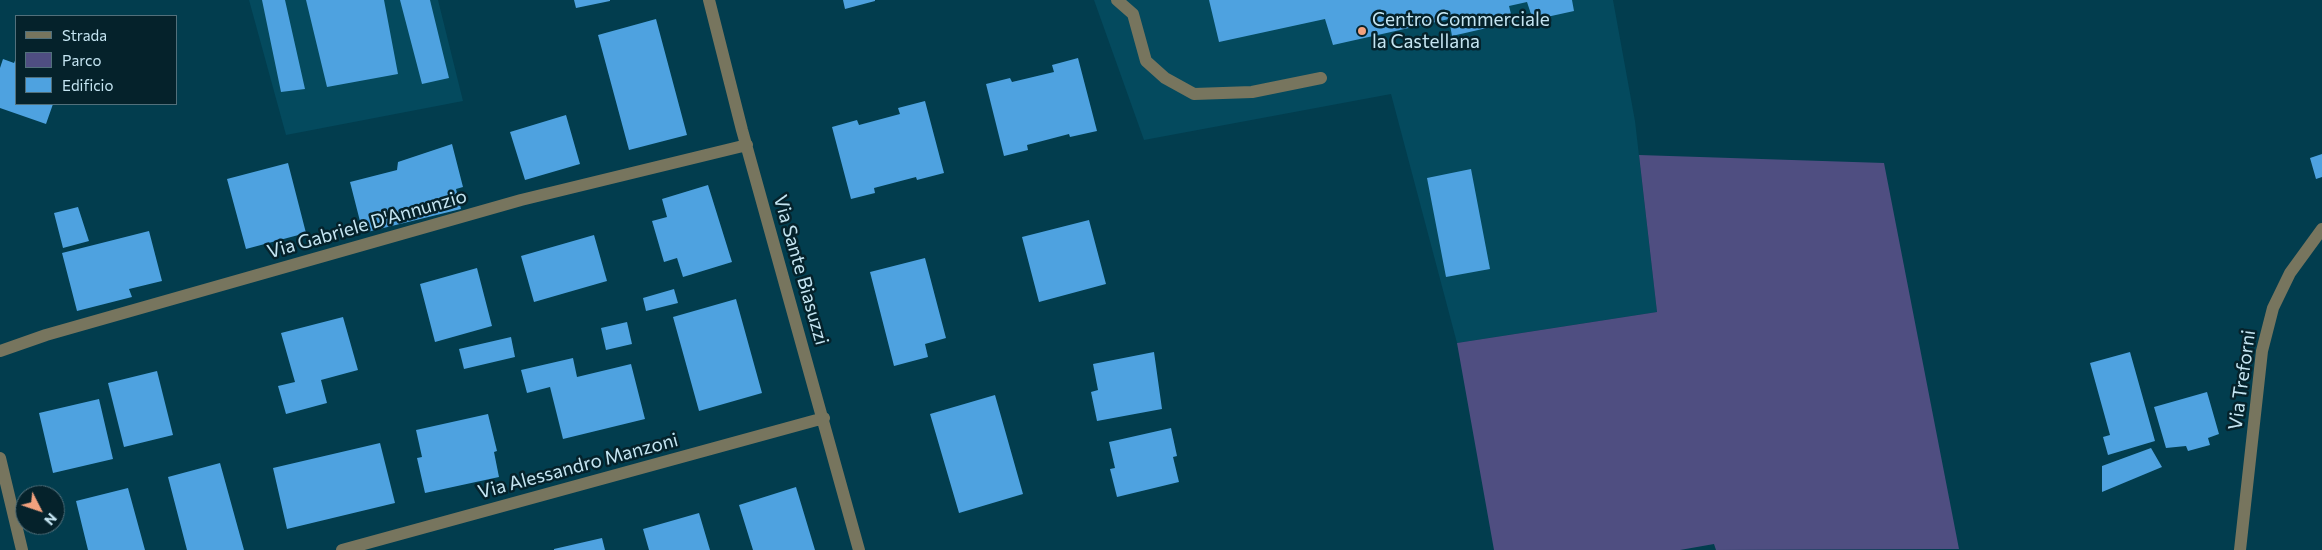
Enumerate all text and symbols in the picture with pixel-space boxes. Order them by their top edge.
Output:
place label: Centro Commerciale la Castellana [1372,9,1550,53]
legend [15,15,178,105]
marker: Centro Commerciale la Castellana [1356,25,1368,37]
text: Strada [62,26,107,44]
text: Parco [62,51,101,69]
text: Edificio [62,76,113,94]
street label: Via Gabriele D'Annunzio [265,185,469,263]
street label: Via Sante Biasuzzi [769,192,833,348]
street label: Via Treforni [2224,328,2260,432]
street label: Via Alessandro Manzoni [475,428,681,504]
north arrow [15,485,65,535]
text: N [41,510,61,529]

